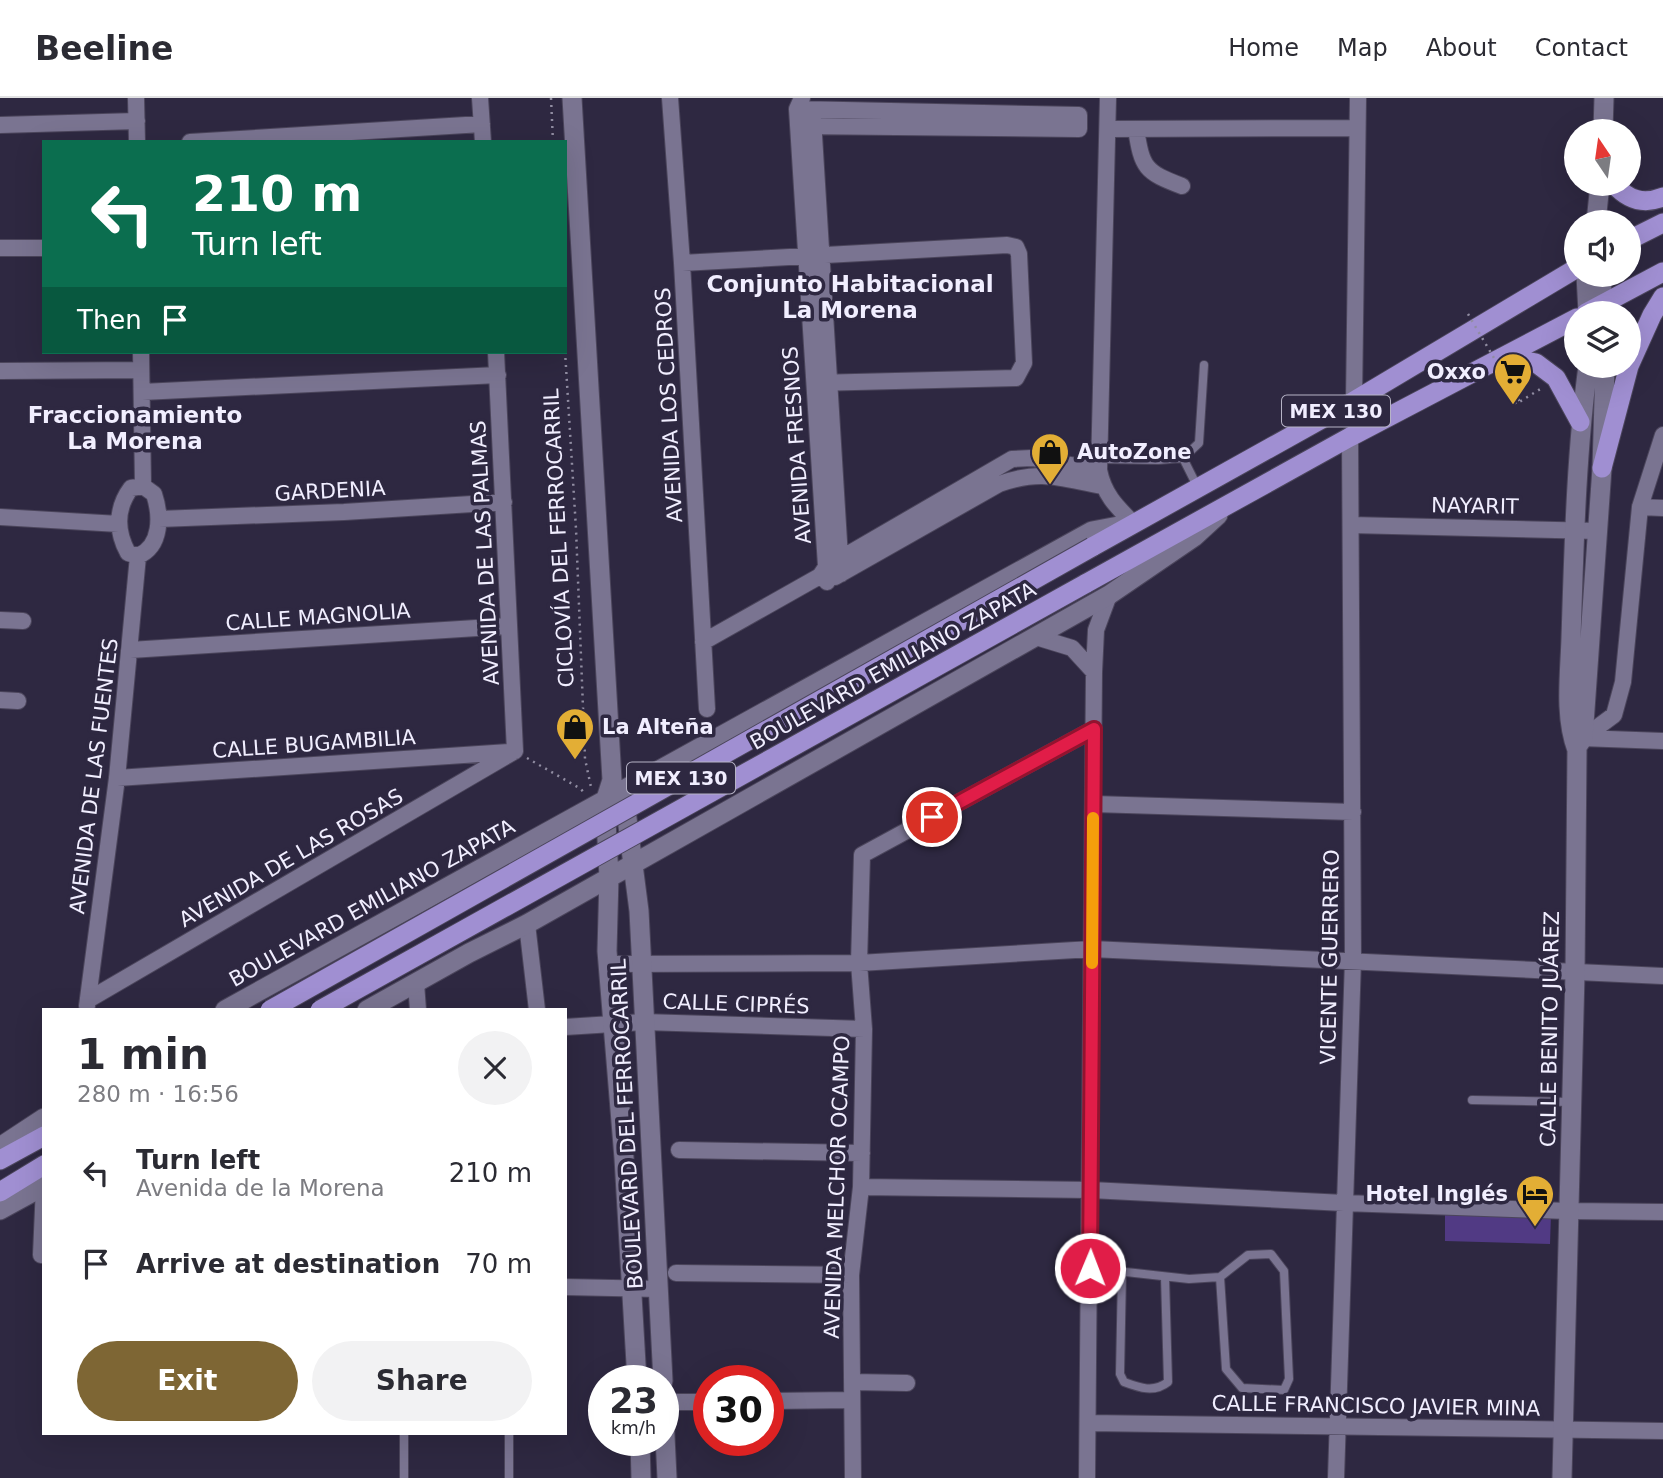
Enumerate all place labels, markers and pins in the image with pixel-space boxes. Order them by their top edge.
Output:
supermarket icon: Oxxo [1492,351,1534,406]
place label: Oxxo [1427,360,1486,384]
shop icon: AutoZone [1029,431,1071,486]
place label: AutoZone [1077,440,1192,464]
shop icon: La Alteña [554,706,596,761]
place label: La Alteña [602,715,714,739]
pin [902,787,962,847]
hotel icon: Hotel Inglés [1514,1173,1556,1228]
place label: Hotel Inglés [1365,1182,1508,1206]

